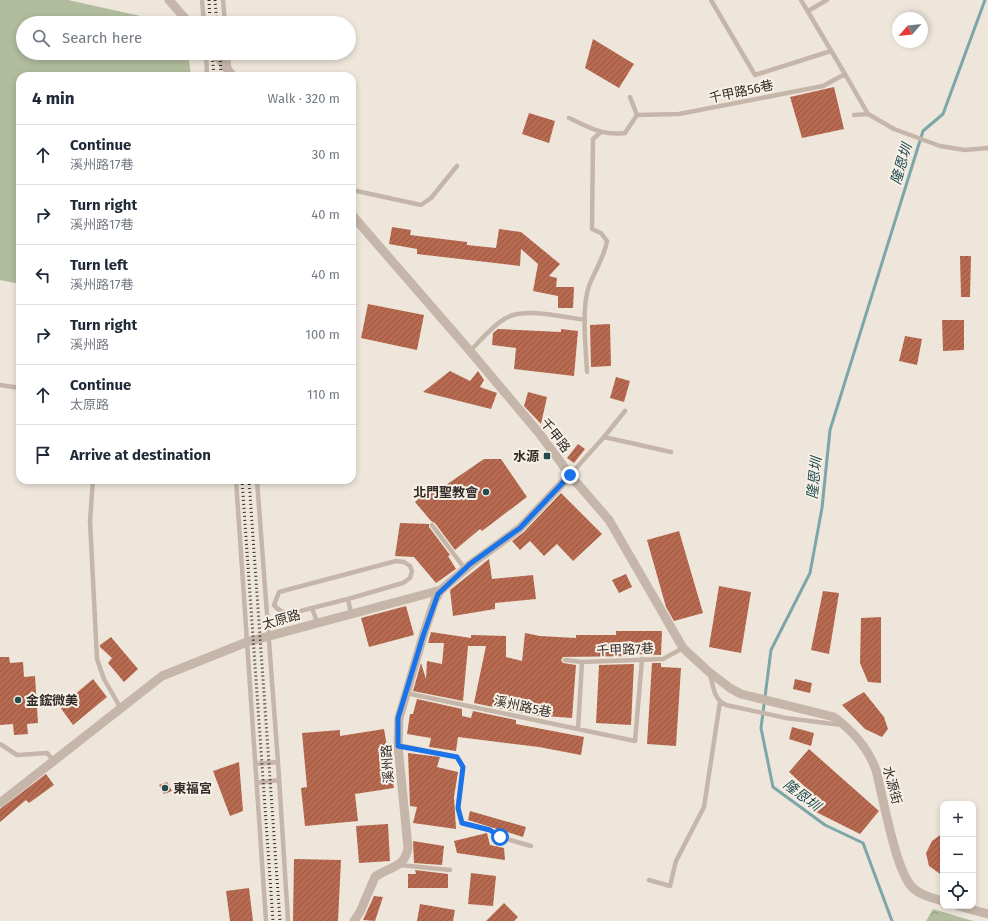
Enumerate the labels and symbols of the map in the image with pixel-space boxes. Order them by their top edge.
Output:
north arrow [892,12,928,48]
street label: 千甲路56巷 [708,77,775,106]
water label: 隆恩圳 [887,140,916,187]
street label: 千甲路 [538,415,574,455]
place label: 水源 [513,449,539,464]
marker: 水源 [542,451,552,461]
water label: 隆恩圳 [804,454,825,500]
route end [561,466,579,484]
place label: 北門聖教會 [413,485,479,500]
marker: 北門聖教會 [481,487,491,497]
street label: 太原路 [260,607,302,632]
street label: 千甲路7巷 [596,640,654,659]
place label: 金鋐微美 [26,693,78,708]
street label: 溪州路5巷 [493,693,553,720]
marker: 金鋐微美 [13,695,23,705]
street label: 溪州路 [379,744,396,784]
street label: 水源街 [880,764,905,806]
water label: 隆恩圳 [780,776,825,816]
place label: 東福宮 [173,781,212,796]
marker: 東福宮 [160,783,170,793]
route start [491,828,509,846]

